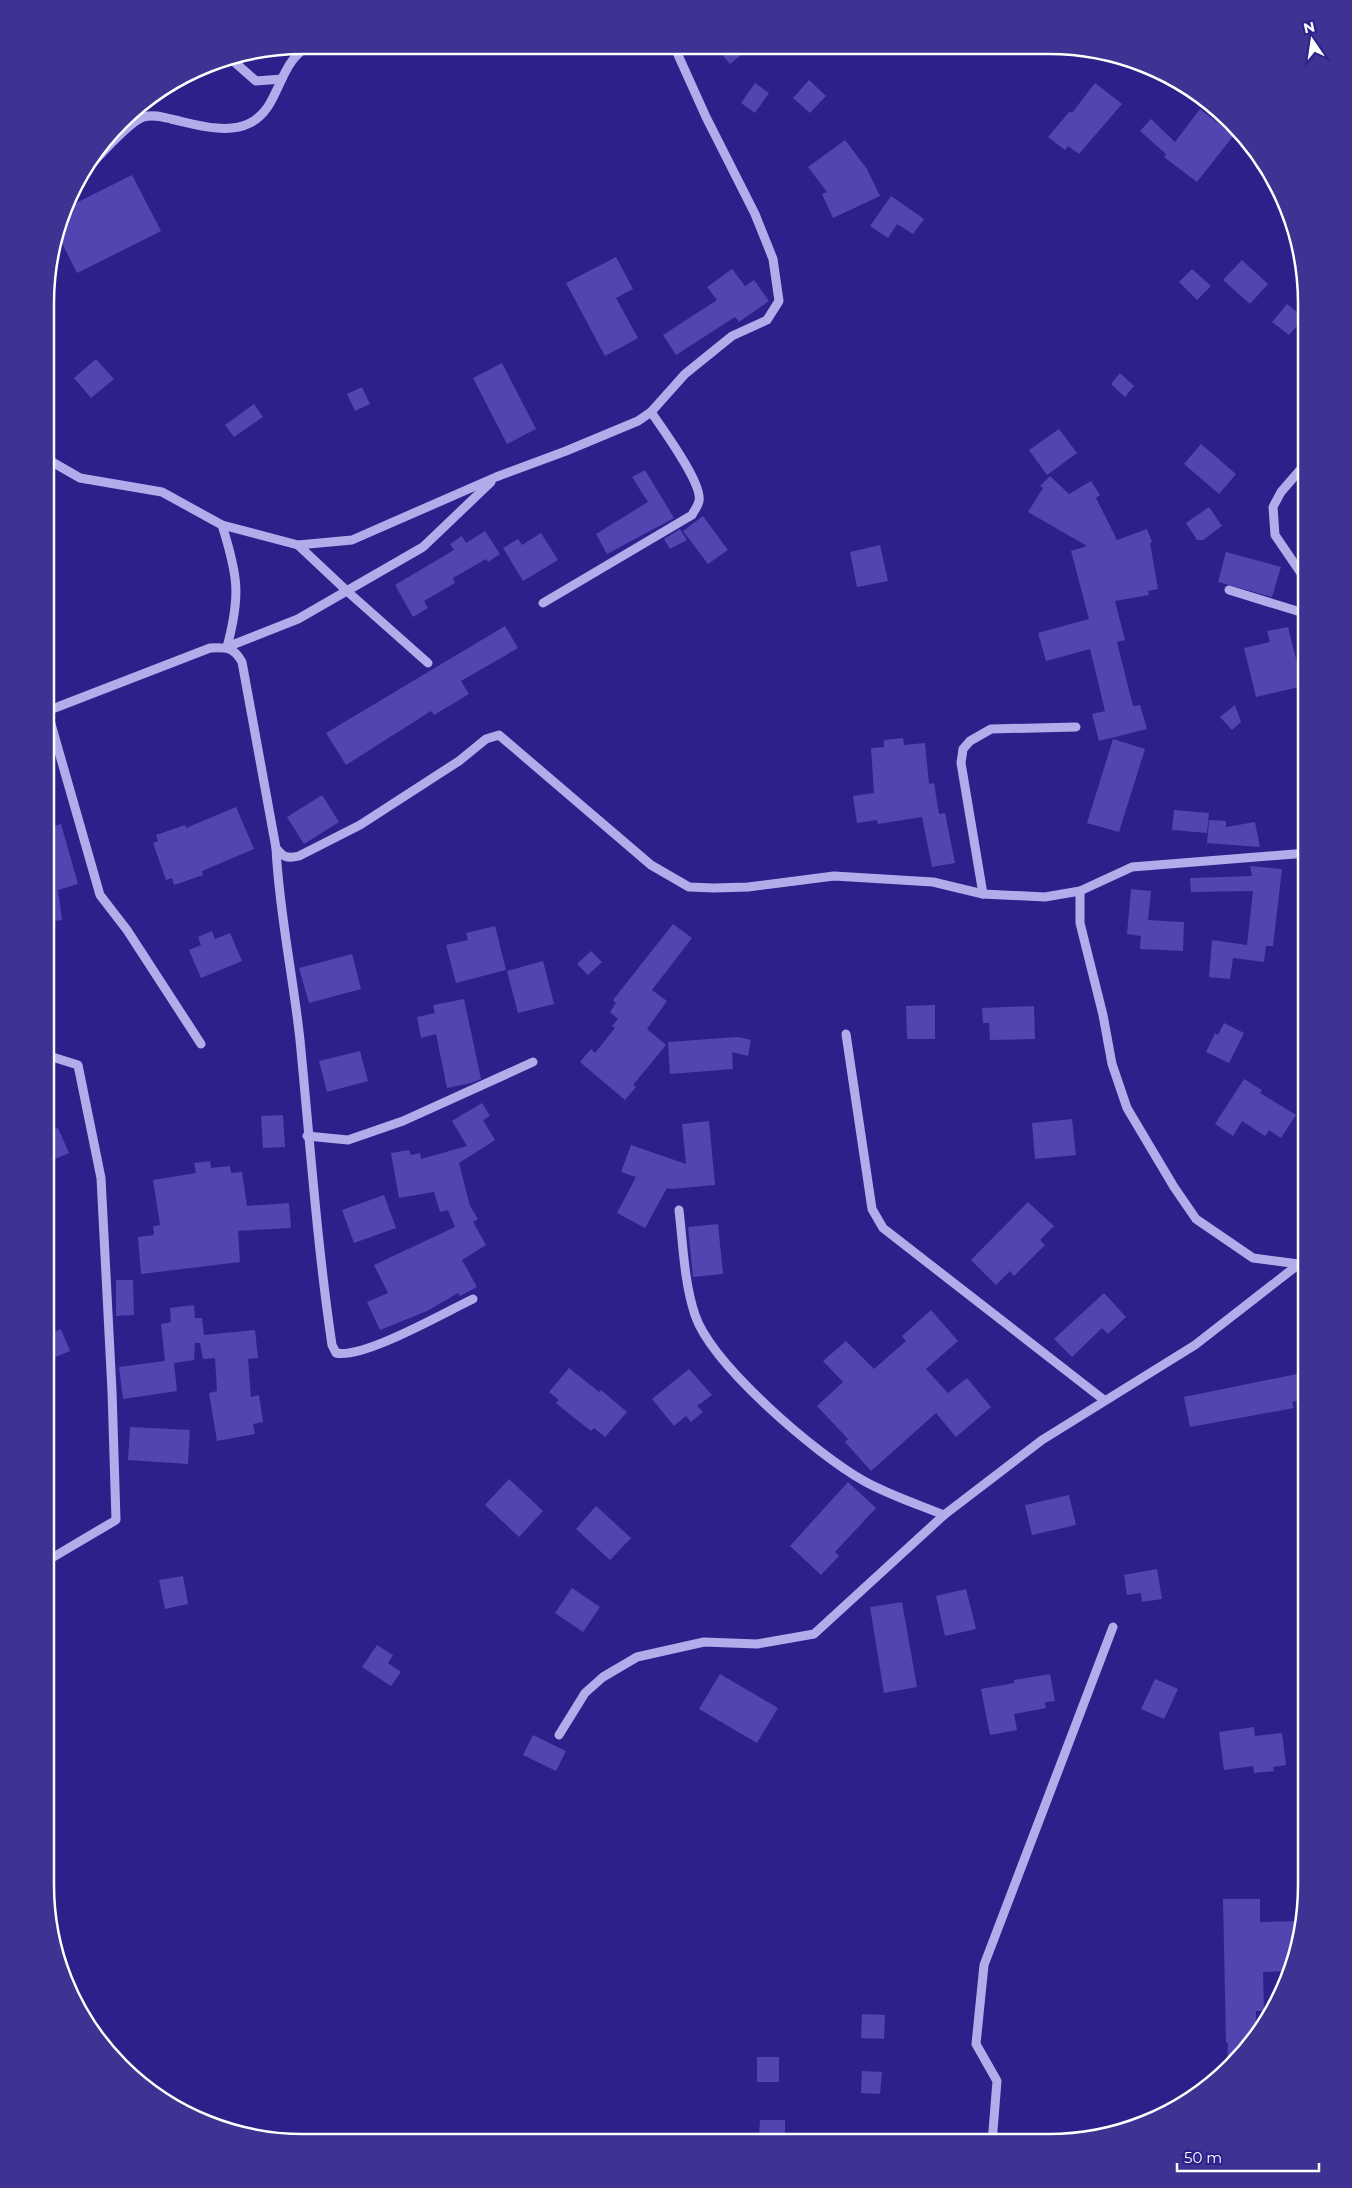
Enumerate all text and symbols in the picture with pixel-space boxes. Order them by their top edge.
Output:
north arrow [1287,15,1337,65]
text: N [1302,17,1317,37]
scale bar [1177,2140,1320,2172]
text: 50 m [1184,2148,1222,2167]

